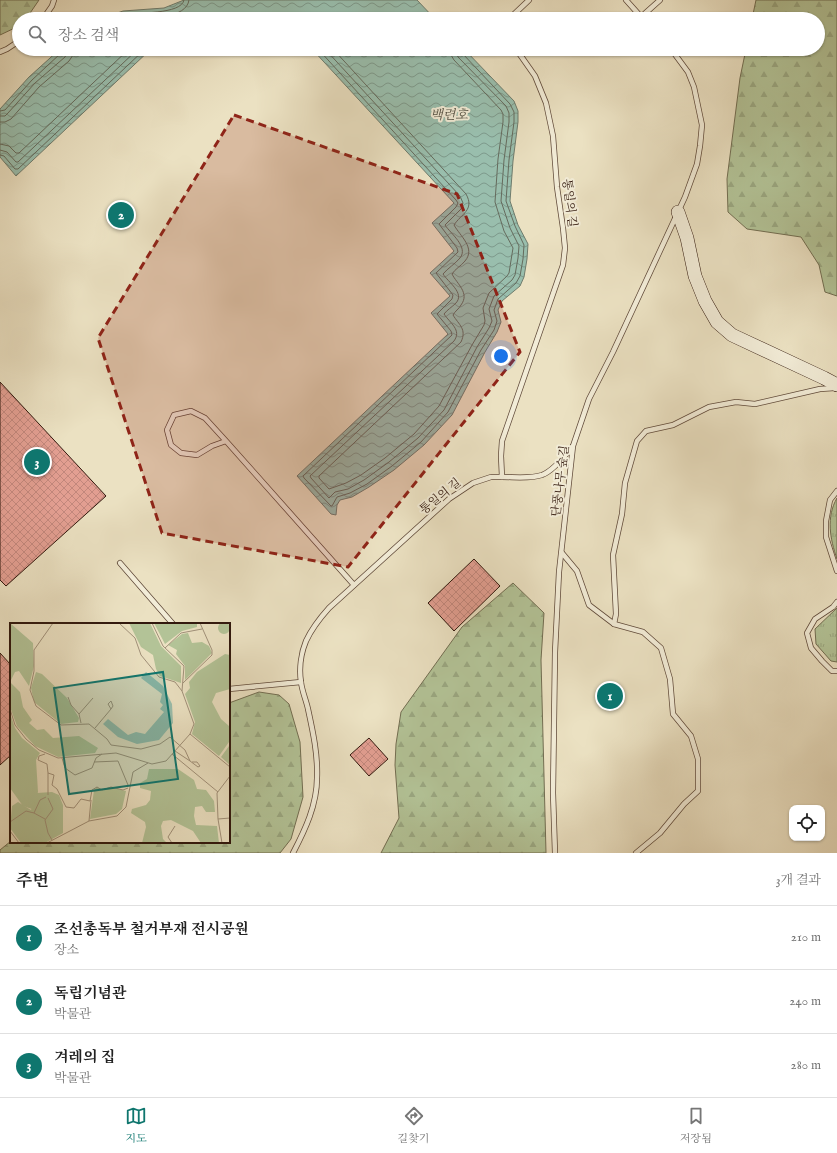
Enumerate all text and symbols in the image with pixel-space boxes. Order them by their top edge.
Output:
search box [12,12,825,56]
icon: search [26,23,48,45]
text: 장소 검색 [58,26,119,45]
water label: 백련호 [430,107,469,124]
street label: 통일의 길 [559,178,580,228]
pin: 2 [108,200,134,230]
your location [491,346,511,366]
street label: 단풍나무 숲길 [549,444,572,518]
pin: 3 [24,447,50,477]
street label: 통일의 길 [417,475,464,518]
inset map [10,623,230,843]
pin: 1 [597,681,623,711]
map controls [789,805,825,841]
button: locate [789,805,825,841]
text: 주변 [16,871,49,892]
text: 3개 결과 [776,872,821,889]
text: 조선총독부 철거부재 전시공원 [54,920,249,939]
text: 1 [27,929,31,946]
text: 210 m [791,929,821,946]
text: 장소 [54,942,79,959]
text: 독립기념관 [54,984,126,1003]
text: 2 [26,993,32,1010]
text: 240 m [789,993,821,1010]
text: 박물관 [54,1006,92,1023]
text: 겨레의 집 [54,1048,115,1067]
text: 3 [27,1057,31,1074]
text: 280 m [791,1057,821,1074]
text: 박물관 [54,1070,92,1087]
tab: 지도 [125,1105,147,1146]
tab: 길찾기 [398,1105,430,1146]
tab: 저장됨 [680,1105,712,1146]

